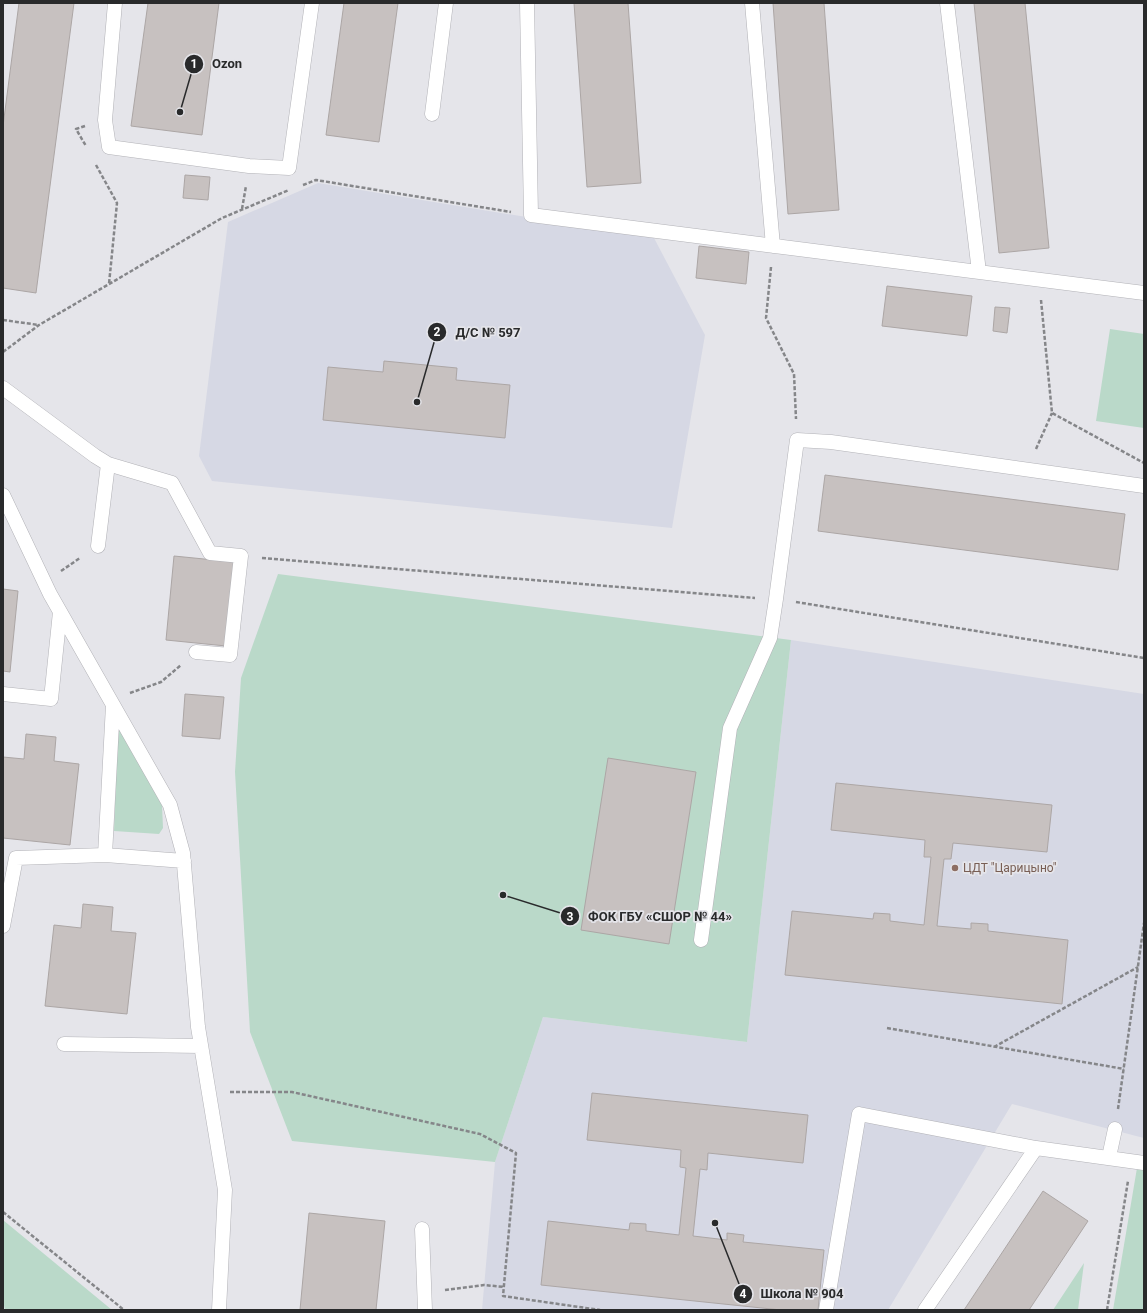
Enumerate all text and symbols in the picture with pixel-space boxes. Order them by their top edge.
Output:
callout: Ozon [184,51,250,76]
text: Ozon [212,56,242,71]
text: 1 [191,57,197,71]
callout: Д/C № 597 [427,319,529,344]
text: 2 [434,325,441,339]
text: Д/C № 597 [455,325,521,340]
place label: ЦДТ "Царицыно" [963,861,1057,875]
marker: ЦДТ "Царицыно" [950,863,960,873]
callout: ФОК ГБУ «СШОР № 44» [560,904,740,929]
text: ФОК ГБУ «СШОР № 44» [588,909,732,924]
text: 3 [567,910,574,924]
callout: Школа № 904 [733,1281,852,1306]
text: Школа № 904 [760,1286,844,1301]
text: 4 [740,1287,747,1301]

